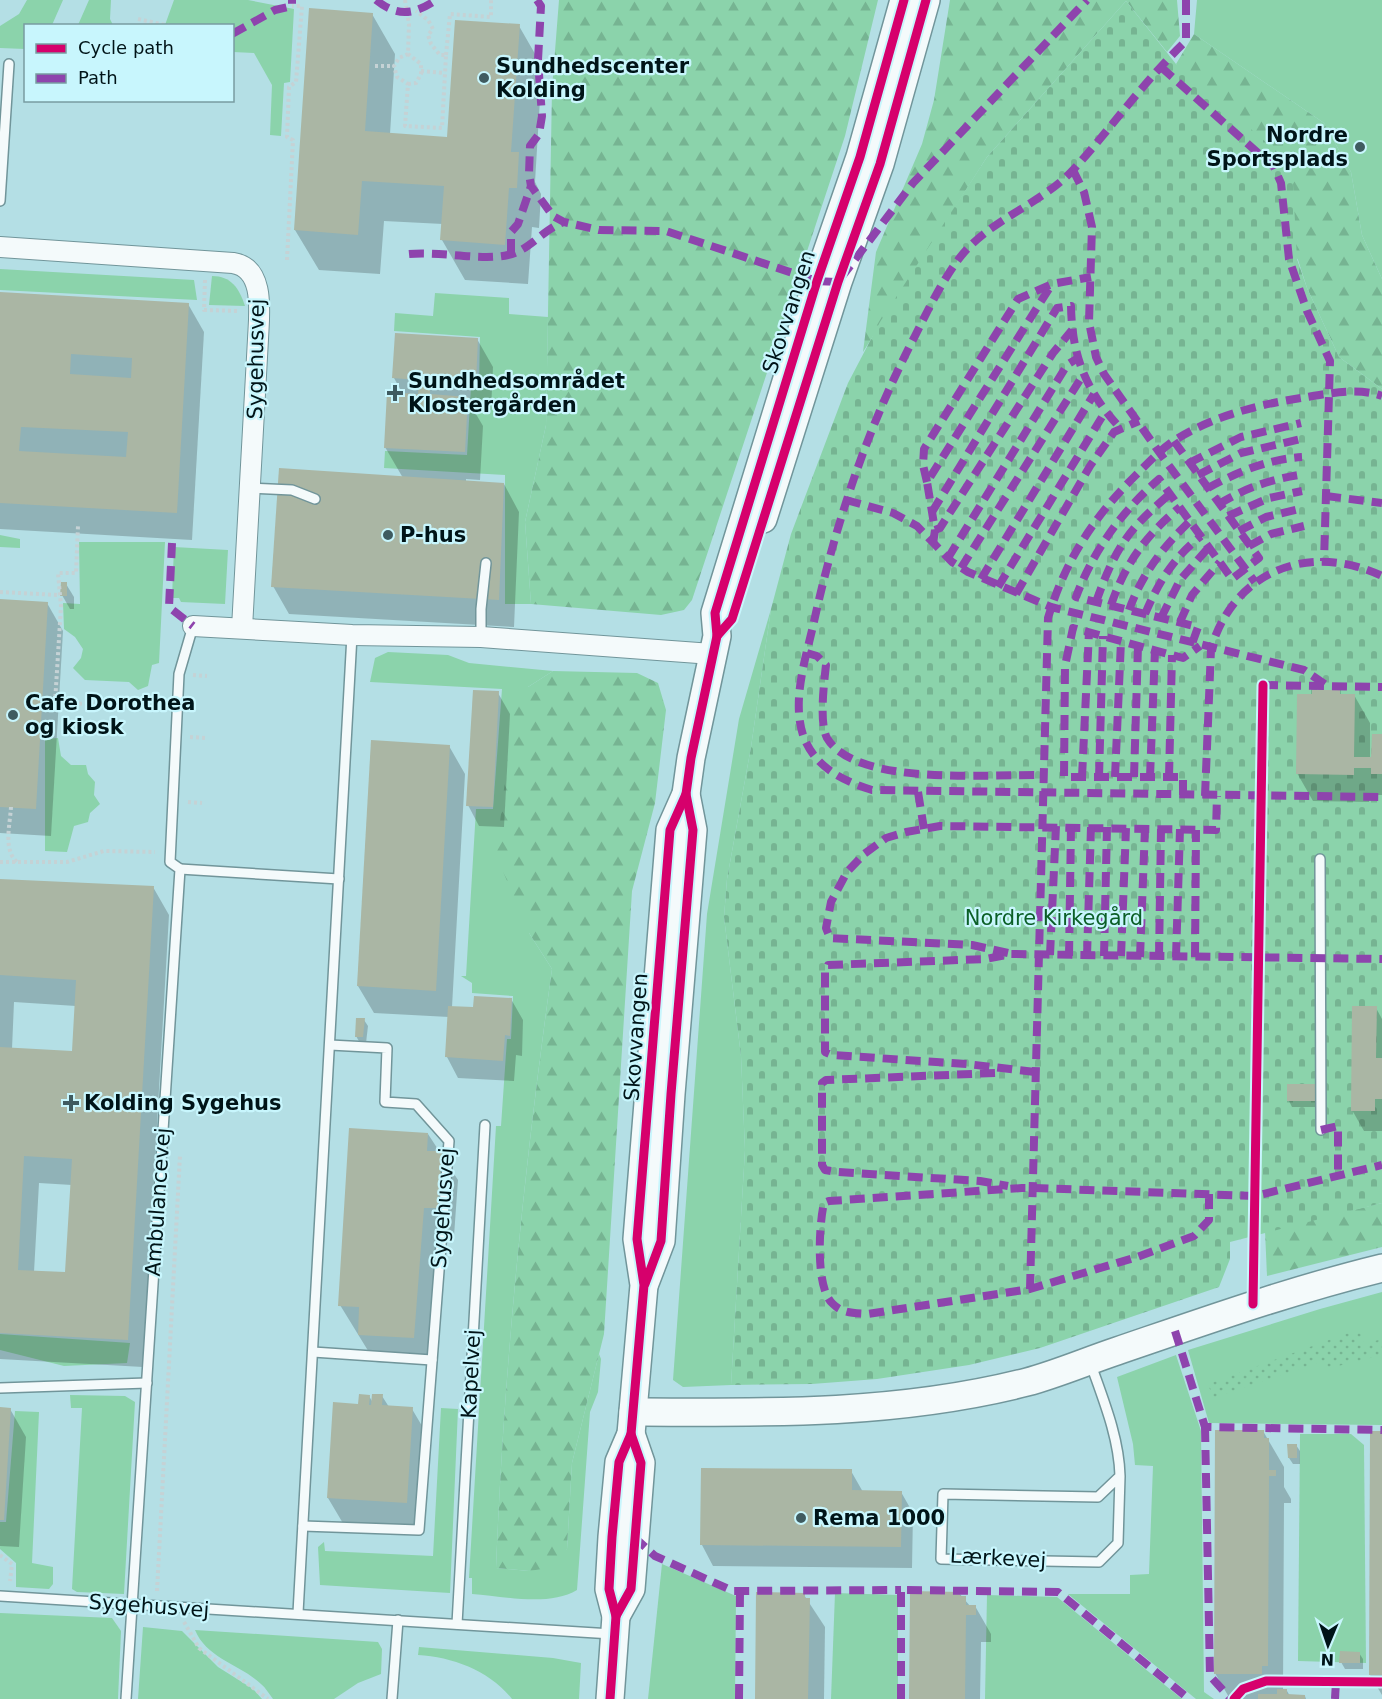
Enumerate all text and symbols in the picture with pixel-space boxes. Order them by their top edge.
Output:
legend [24,24,234,102]
text: Cycle path [78,37,174,58]
place label: Sundhedscenter Kolding [496,54,690,102]
text: Path [78,67,118,88]
marker: Sundhedscenter Kolding [477,71,491,85]
place label: Nordre Sportsplads [1207,123,1348,171]
marker: Nordre Sportsplads [1353,140,1367,154]
street label: Skovvangen [758,247,820,377]
street label: Sygehusvej [243,298,269,420]
place label: Sundhedsområdet Klostergården [408,368,625,417]
marker: Sundhedsområdet Klostergården [386,384,404,402]
place label: P-hus [400,523,466,547]
marker: P-hus [381,528,395,542]
place label: Cafe Dorothea og kiosk [25,691,195,739]
marker: Cafe Dorothea og kiosk [6,708,20,722]
park label: Nordre Kirkegård [965,905,1143,930]
street label: Skovvangen [620,972,652,1102]
place label: Kolding Sygehus [84,1091,282,1115]
marker: Kolding Sygehus [62,1094,80,1112]
street label: Ambulancevej [141,1127,175,1277]
street label: Sygehusvej [427,1147,459,1269]
street label: Kapelvej [457,1329,485,1419]
place label: Rema 1000 [813,1506,945,1530]
marker: Rema 1000 [794,1511,808,1525]
street label: Lærkevej [949,1543,1047,1573]
street label: Sygehusvej [88,1590,210,1622]
north arrow [1298,1615,1358,1675]
text: N [1320,1650,1335,1669]

